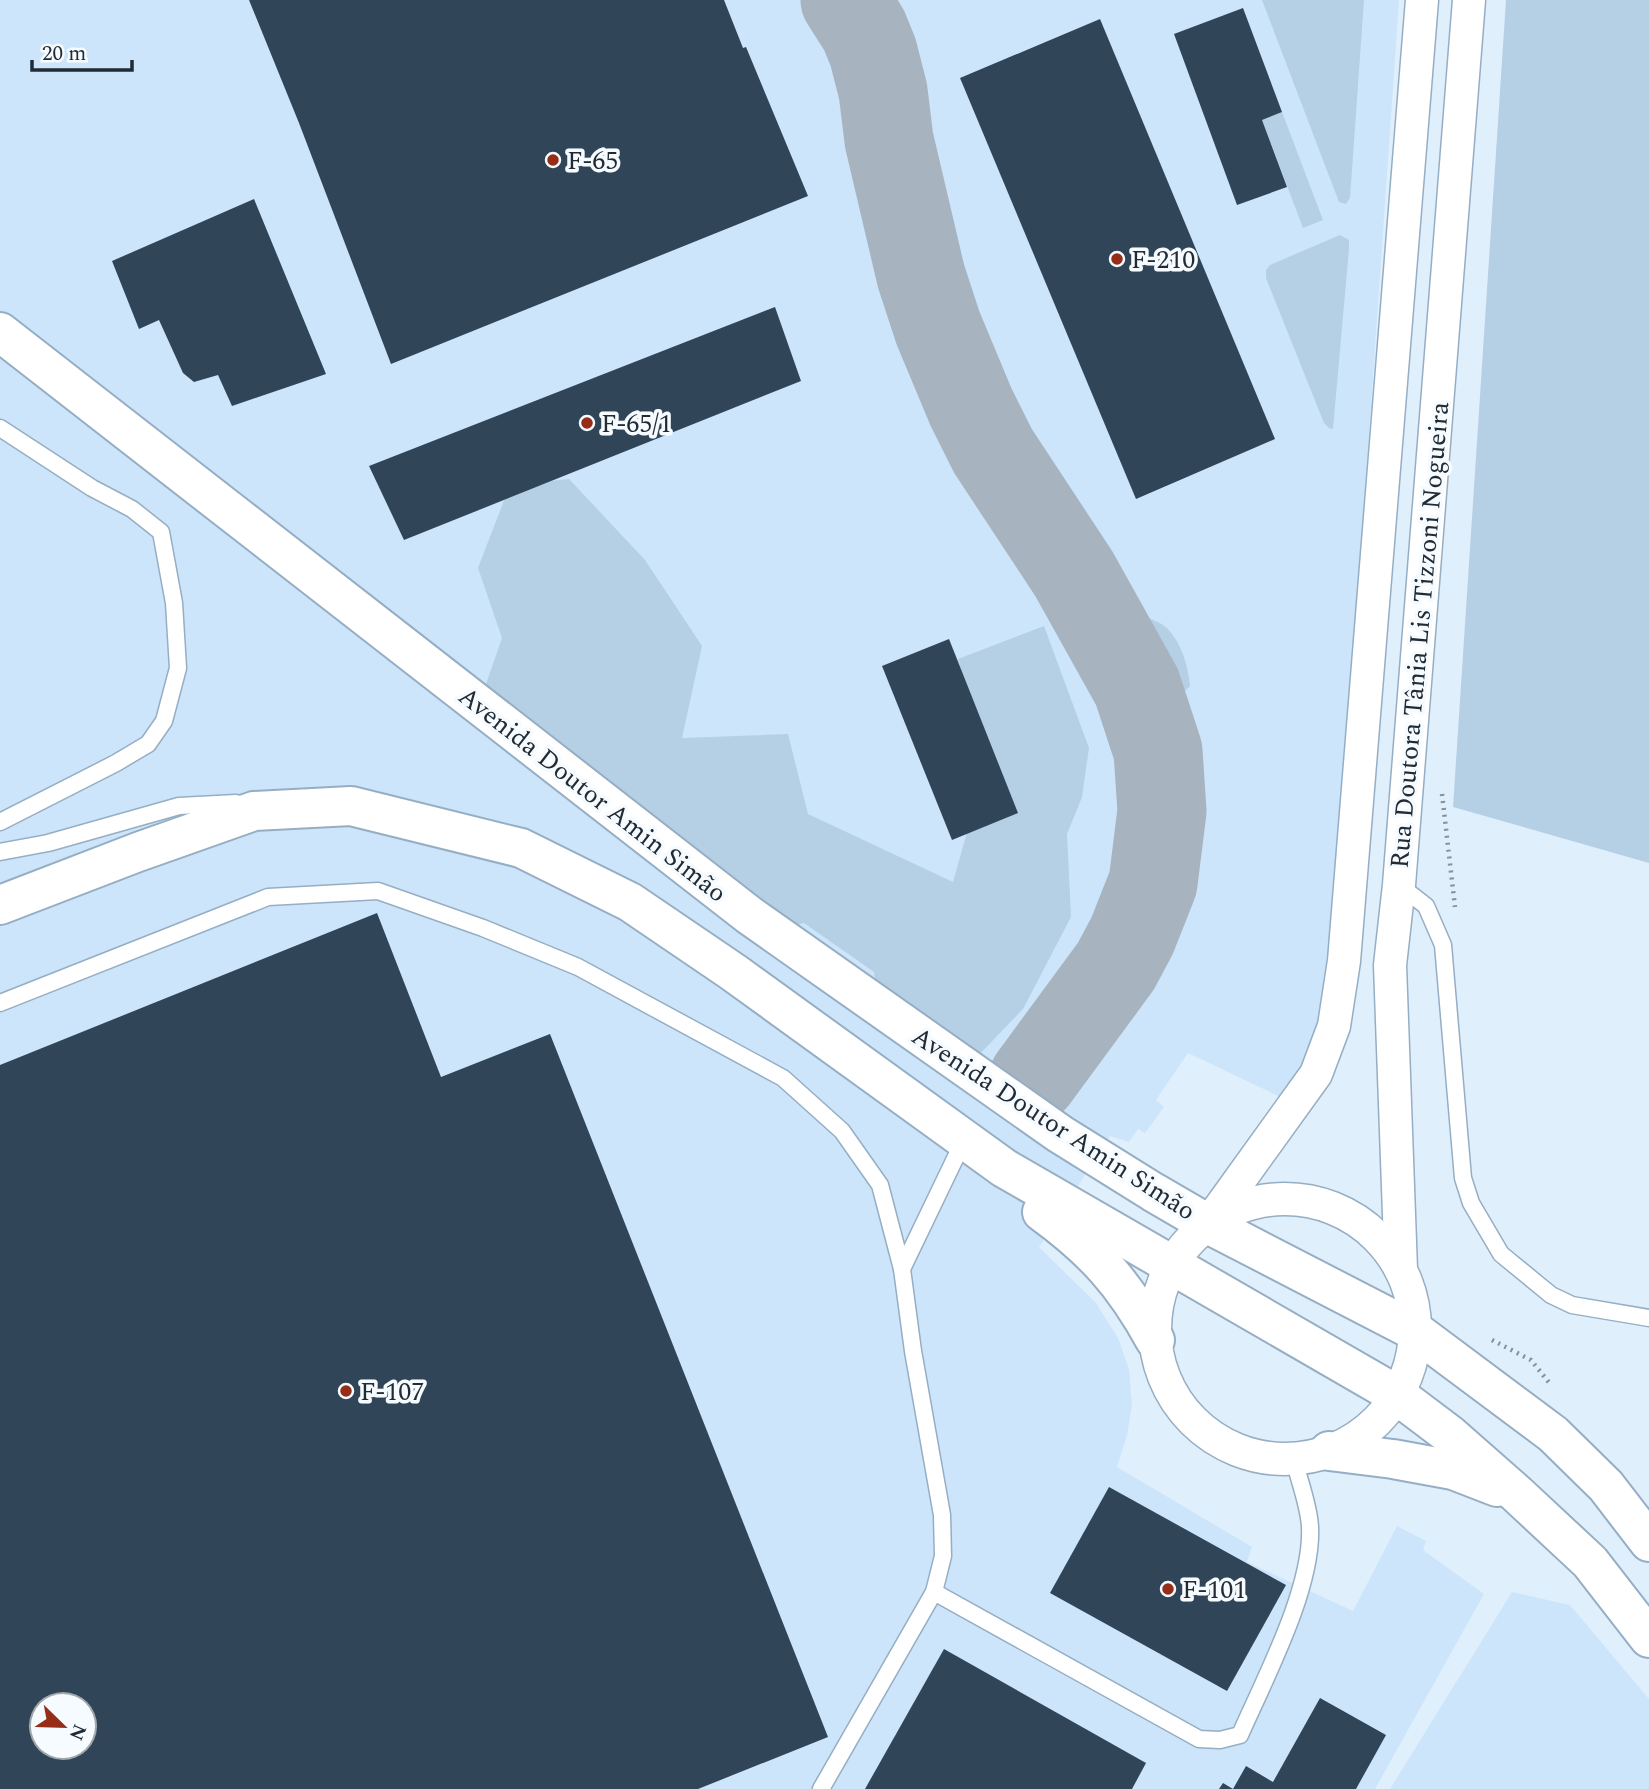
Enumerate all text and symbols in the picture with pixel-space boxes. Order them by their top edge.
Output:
scale bar [32,28,131,72]
text: 20 m [42,38,86,70]
place label: F-65 [567,141,618,181]
marker: F-65 [545,152,561,168]
place label: F-210 [1131,240,1195,280]
marker: F-210 [1109,251,1125,267]
street label: Rua Doutora Tânia Lis Tizzoni Nogueira [1380,400,1460,870]
place label: F-65/1 [601,404,672,444]
marker: F-65/1 [579,415,595,431]
street label: Avenida Doutor Amin Simão [449,677,735,913]
street label: Avenida Doutor Amin Simão [903,1017,1203,1231]
place label: F-107 [360,1372,424,1412]
marker: F-107 [338,1383,354,1399]
place label: F-101 [1182,1570,1246,1610]
marker: F-101 [1160,1581,1176,1597]
north arrow [28,1691,98,1761]
text: N [61,1719,94,1745]

